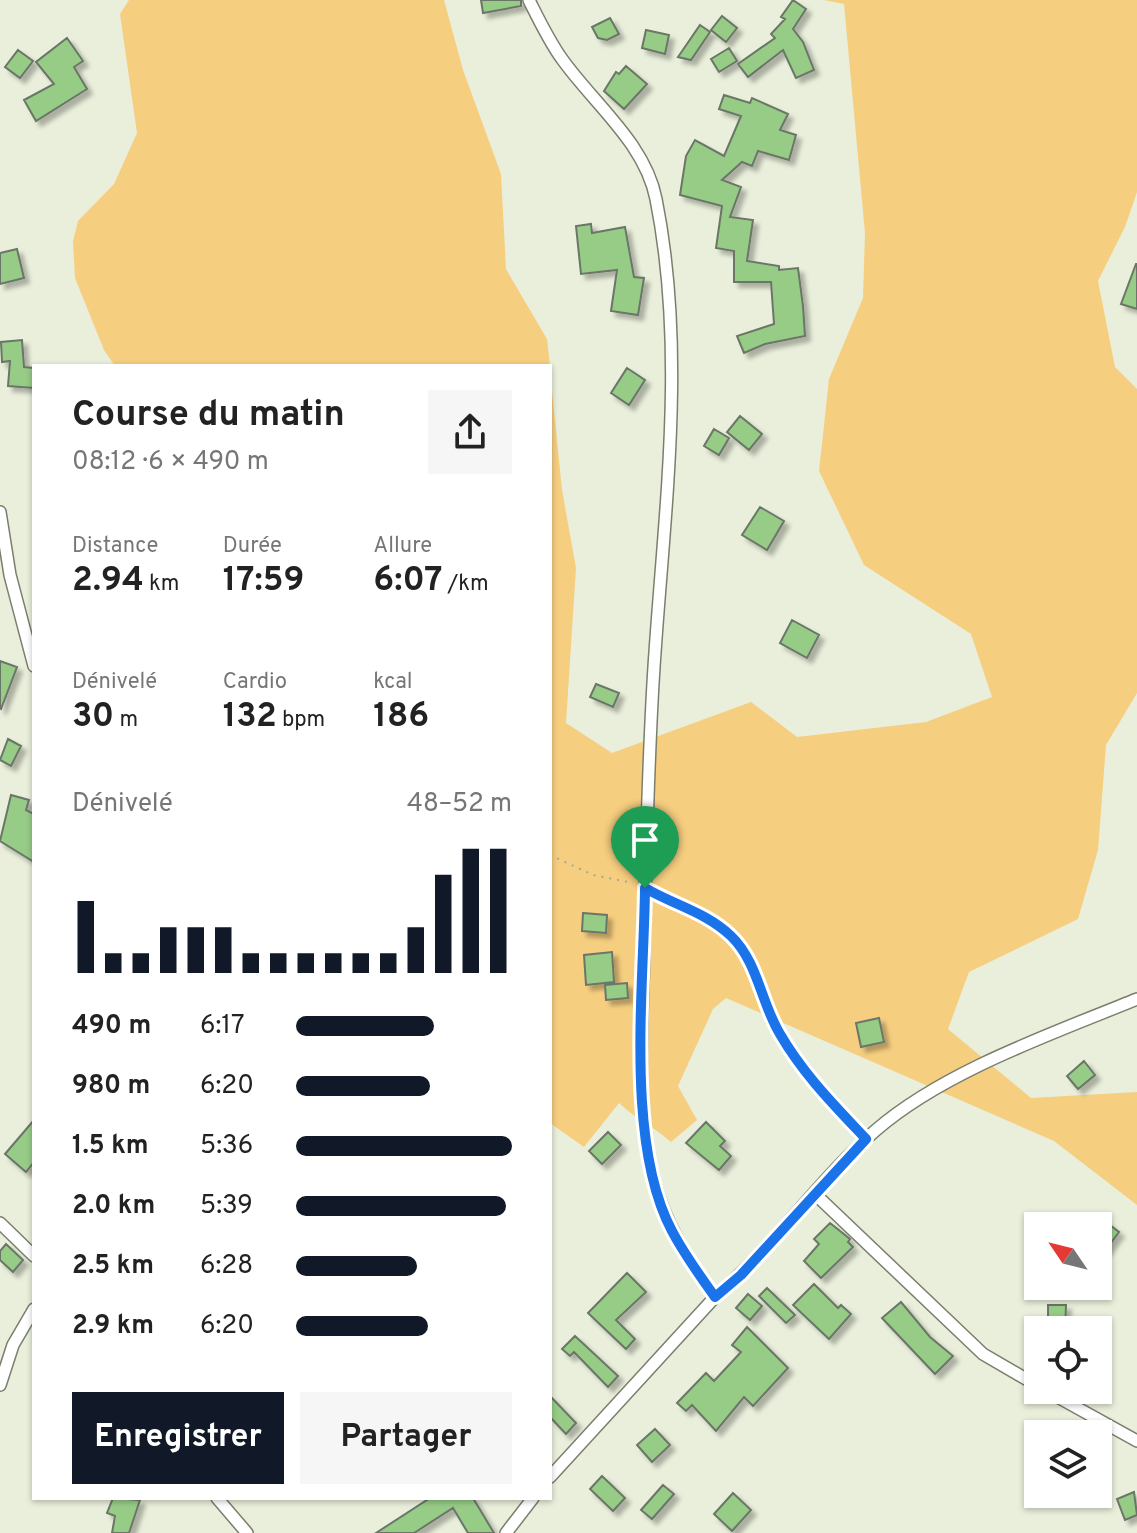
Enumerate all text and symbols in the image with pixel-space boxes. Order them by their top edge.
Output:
button: share [428,390,512,474]
text: Course du matin [72,393,345,439]
text: 08:12 · 6 × 490 m [72,446,269,479]
text: Distance [72,533,158,560]
text: Durée [223,533,282,560]
text: Allure [373,533,432,560]
text: 2.94 [72,560,144,603]
text: 17:59 [223,560,304,603]
text: 6:07 [373,560,442,603]
text: km [144,571,179,598]
text: /km [442,571,489,598]
text: Dénivelé [72,669,157,696]
text: Cardio [223,669,287,696]
text: kcal [373,669,412,696]
text: 30 [72,696,114,739]
text: 132 [223,696,277,739]
text: 186 [373,696,429,739]
text: m [114,707,138,734]
text: bpm [277,707,325,734]
text: Dénivelé [72,788,173,821]
text: 48–52 m [407,788,512,821]
pin [611,806,679,888]
icon: arrive [623,818,667,862]
text: 490 m [72,1010,151,1043]
text: 6:17 [200,1010,245,1043]
text: 980 m [72,1070,150,1103]
text: 6:20 [200,1070,254,1103]
text: 1.5 km [72,1130,149,1163]
text: 5:36 [200,1130,253,1163]
text: 2.0 km [72,1190,155,1223]
text: 5:39 [200,1190,253,1223]
north arrow [1024,1212,1112,1300]
map controls [1024,1212,1112,1508]
text: 2.5 km [72,1250,154,1283]
text: 6:28 [200,1250,253,1283]
text: 2.9 km [72,1310,154,1343]
text: 6:20 [200,1310,254,1343]
button: locate [1024,1316,1112,1404]
button: Enregistrer [72,1392,284,1484]
button: Partager [300,1392,512,1484]
button: layers [1024,1420,1112,1508]

